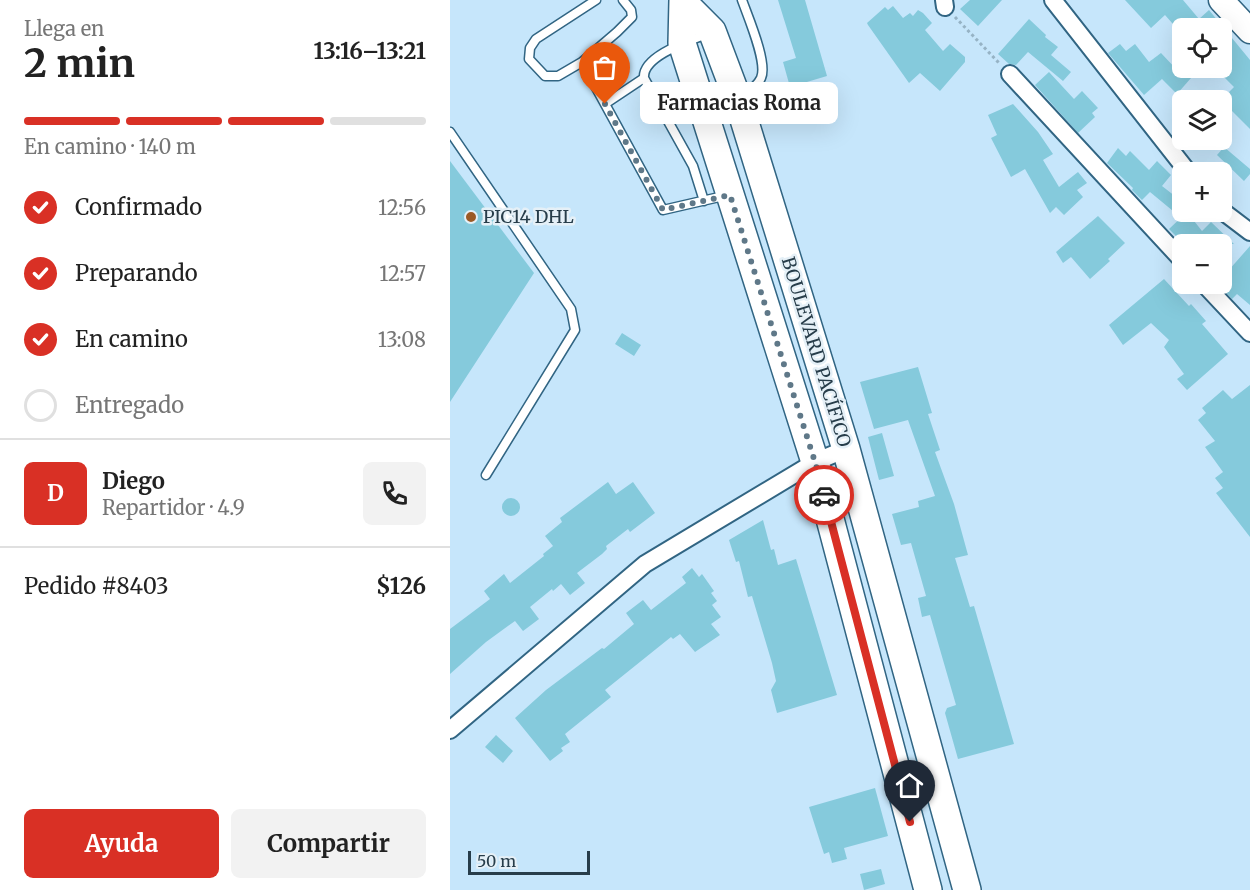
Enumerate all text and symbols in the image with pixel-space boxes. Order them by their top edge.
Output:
text: Llega en [24,16,104,41]
map controls [1172,18,1232,294]
button: locate [1172,18,1232,78]
text: 13:16–13:21 [313,37,426,65]
text: 2 min [24,39,135,88]
pin [579,42,630,104]
icon: bag [588,51,621,84]
callout: Farmacias Roma [641,83,839,125]
text: Farmacias Roma [657,90,821,115]
button: layers [1172,90,1232,150]
text: En camino · 140 m [24,134,196,159]
button: + [1172,162,1232,222]
icon: check [24,191,57,224]
text: Confirmado [75,193,202,221]
text: 12:56 [378,195,426,220]
place label: PIC14 DHL [483,205,574,228]
marker: PIC14 DHL [464,210,478,224]
button: − [1172,234,1232,294]
street label: BOULEVARD PACÍFICO [777,254,856,450]
icon: check [24,257,57,290]
text: Preparando [75,259,198,287]
text: 12:57 [379,261,426,286]
icon: check [24,323,57,356]
text: En camino [75,325,188,353]
text: 13:08 [378,327,426,352]
text: Entregado [75,391,184,419]
button: phone [363,462,426,525]
courier [794,465,854,525]
text: Diego [102,467,165,495]
text: D [47,479,64,507]
icon: car [808,479,841,512]
text: Repartidor · 4.9 [102,495,245,520]
text: Pedido #8403 [24,572,169,600]
text: $126 [376,572,426,600]
pin [884,760,935,822]
icon: home [893,769,926,802]
button: Ayuda [24,809,219,878]
button: Compartir [231,809,426,878]
scale bar [468,848,590,876]
text: 50 m [477,851,516,871]

